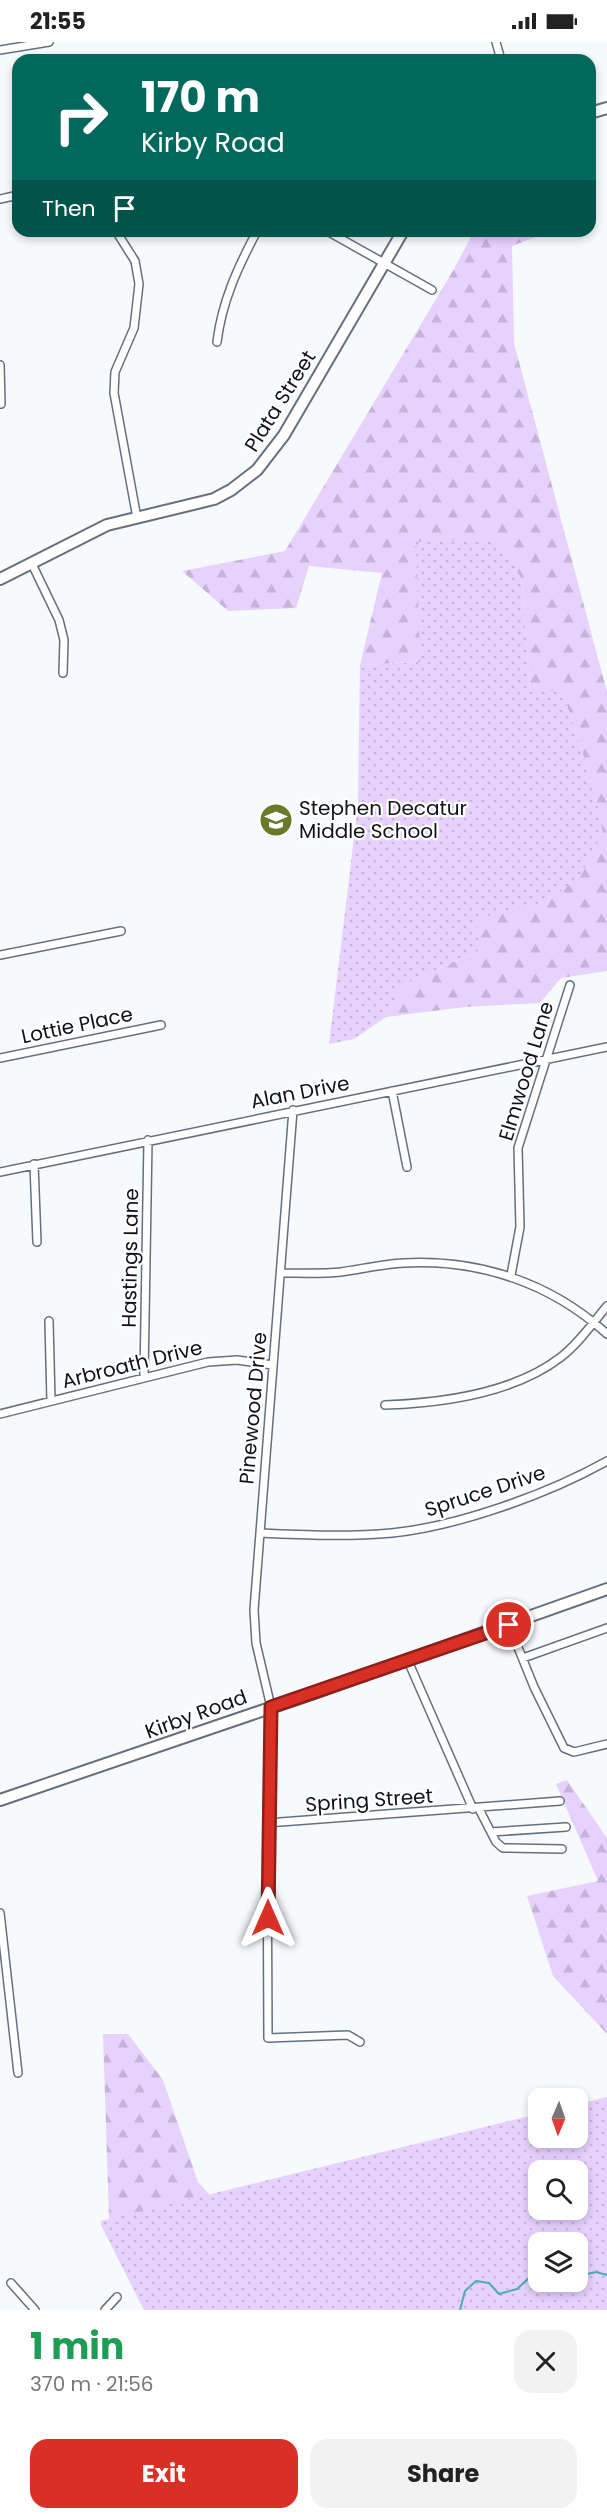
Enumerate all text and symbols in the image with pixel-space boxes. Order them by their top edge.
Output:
text: 21:55 [30,6,86,37]
text: 170 m [141,68,260,127]
icon: right [42,78,120,156]
text: Kirby Road [141,124,285,161]
icon: arrive [108,192,141,225]
text: Then [42,193,96,224]
street label: Plata Street [238,345,322,457]
place label: Stephen Decatur Middle School [299,794,467,845]
school or university icon: Stephen Decatur Middle School [258,802,294,838]
street label: Elmwood Lane [492,998,560,1144]
street label: Lottie Place [19,1000,135,1050]
street label: Alan Drive [248,1069,352,1115]
street label: Hastings Lane [115,1188,145,1328]
street label: Pinewood Drive [232,1331,274,1485]
street label: Arbroath Drive [59,1333,205,1395]
street label: Spruce Drive [421,1458,549,1524]
pin [483,1599,534,1650]
icon: arrive [492,1608,525,1641]
street label: Kirby Road [141,1683,251,1745]
street label: Spring Street [304,1782,434,1818]
position arrow [236,1886,300,1950]
north arrow [528,2088,588,2148]
map controls [528,2088,588,2292]
button: search [528,2160,588,2220]
button: layers [528,2232,588,2292]
text: 1 min [30,2321,124,2372]
button: close [514,2330,577,2393]
text: 370 m · 21:56 [30,2370,154,2398]
button: Exit [30,2439,298,2508]
button: Share [310,2439,577,2508]

